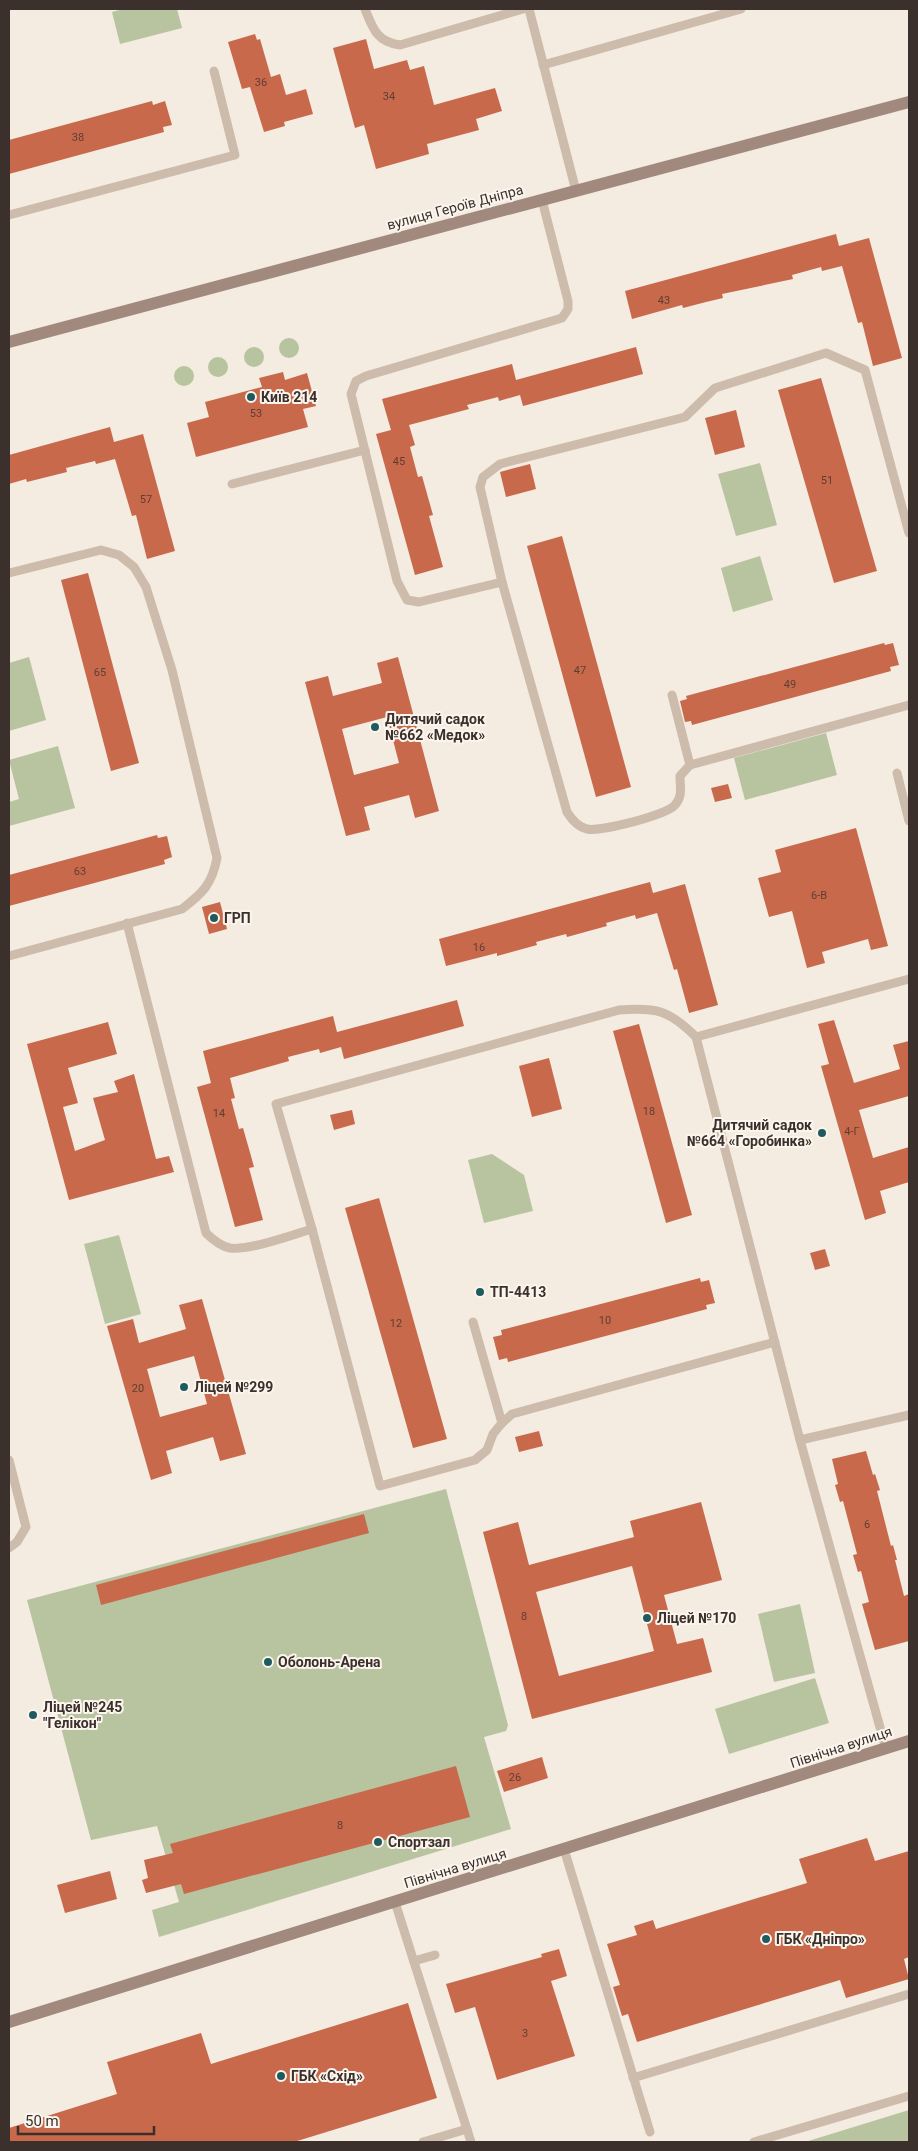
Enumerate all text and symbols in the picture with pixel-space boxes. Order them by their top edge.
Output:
house number: 36 [255,76,267,89]
house number: 34 [383,90,395,103]
house number: 38 [72,131,84,144]
street label: вулиця Героїв Дніпра [385,181,525,233]
house number: 43 [658,294,670,307]
place label: Київ 214 [261,389,317,405]
marker: Київ 214 [245,391,257,403]
house number: 53 [250,407,262,420]
house number: 45 [393,455,405,468]
house number: 51 [821,474,833,487]
house number: 57 [140,493,152,506]
house number: 47 [574,664,586,677]
house number: 65 [94,666,106,679]
house number: 49 [784,678,796,691]
place label: Дитячий садок №662 «Медок» [385,711,485,743]
marker: Дитячий садок №662 «Медок» [369,721,381,733]
house number: 63 [74,865,86,878]
house number: 6-В [811,889,827,902]
place label: ГРП [224,910,251,926]
marker: ГРП [208,912,220,924]
house number: 16 [473,941,485,954]
house number: 18 [643,1105,655,1118]
house number: 14 [213,1107,225,1120]
place label: Дитячий садок №664 «Горобинка» [687,1117,812,1149]
house number: 4-Г [844,1125,860,1138]
marker: Дитячий садок №664 «Горобинка» [816,1127,828,1139]
place label: ТП-4413 [490,1284,546,1300]
marker: ТП-4413 [474,1286,486,1298]
house number: 10 [599,1314,611,1327]
house number: 12 [390,1317,402,1330]
place label: Ліцей №299 [194,1379,273,1395]
marker: Ліцей №299 [178,1381,190,1393]
house number: 20 [132,1382,144,1395]
house number: 6 [864,1518,870,1531]
house number: 8 [521,1610,527,1623]
place label: Ліцей №170 [657,1610,736,1626]
marker: Ліцей №170 [641,1612,653,1624]
place label: Оболонь-Арена [278,1654,381,1670]
marker: Оболонь-Арена [262,1656,274,1668]
place label: Ліцей №245 "Гелікон" [43,1699,122,1731]
marker: Ліцей №245 "Гелікон" [27,1709,39,1721]
street label: Північна вулиця [788,1723,894,1771]
house number: 26 [509,1771,521,1784]
house number: 8 [337,1819,343,1832]
place label: Спортзал [388,1834,450,1850]
marker: Спортзал [372,1836,384,1848]
street label: Північна вулиця [402,1845,508,1891]
place label: ГБК «Дніпро» [776,1931,865,1947]
marker: ГБК «Дніпро» [760,1933,772,1945]
house number: 3 [522,2027,528,2040]
place label: ГБК «Схід» [291,2068,363,2084]
marker: ГБК «Схід» [275,2070,287,2082]
scale bar [18,2104,154,2136]
text: 50 m [25,2112,59,2130]

